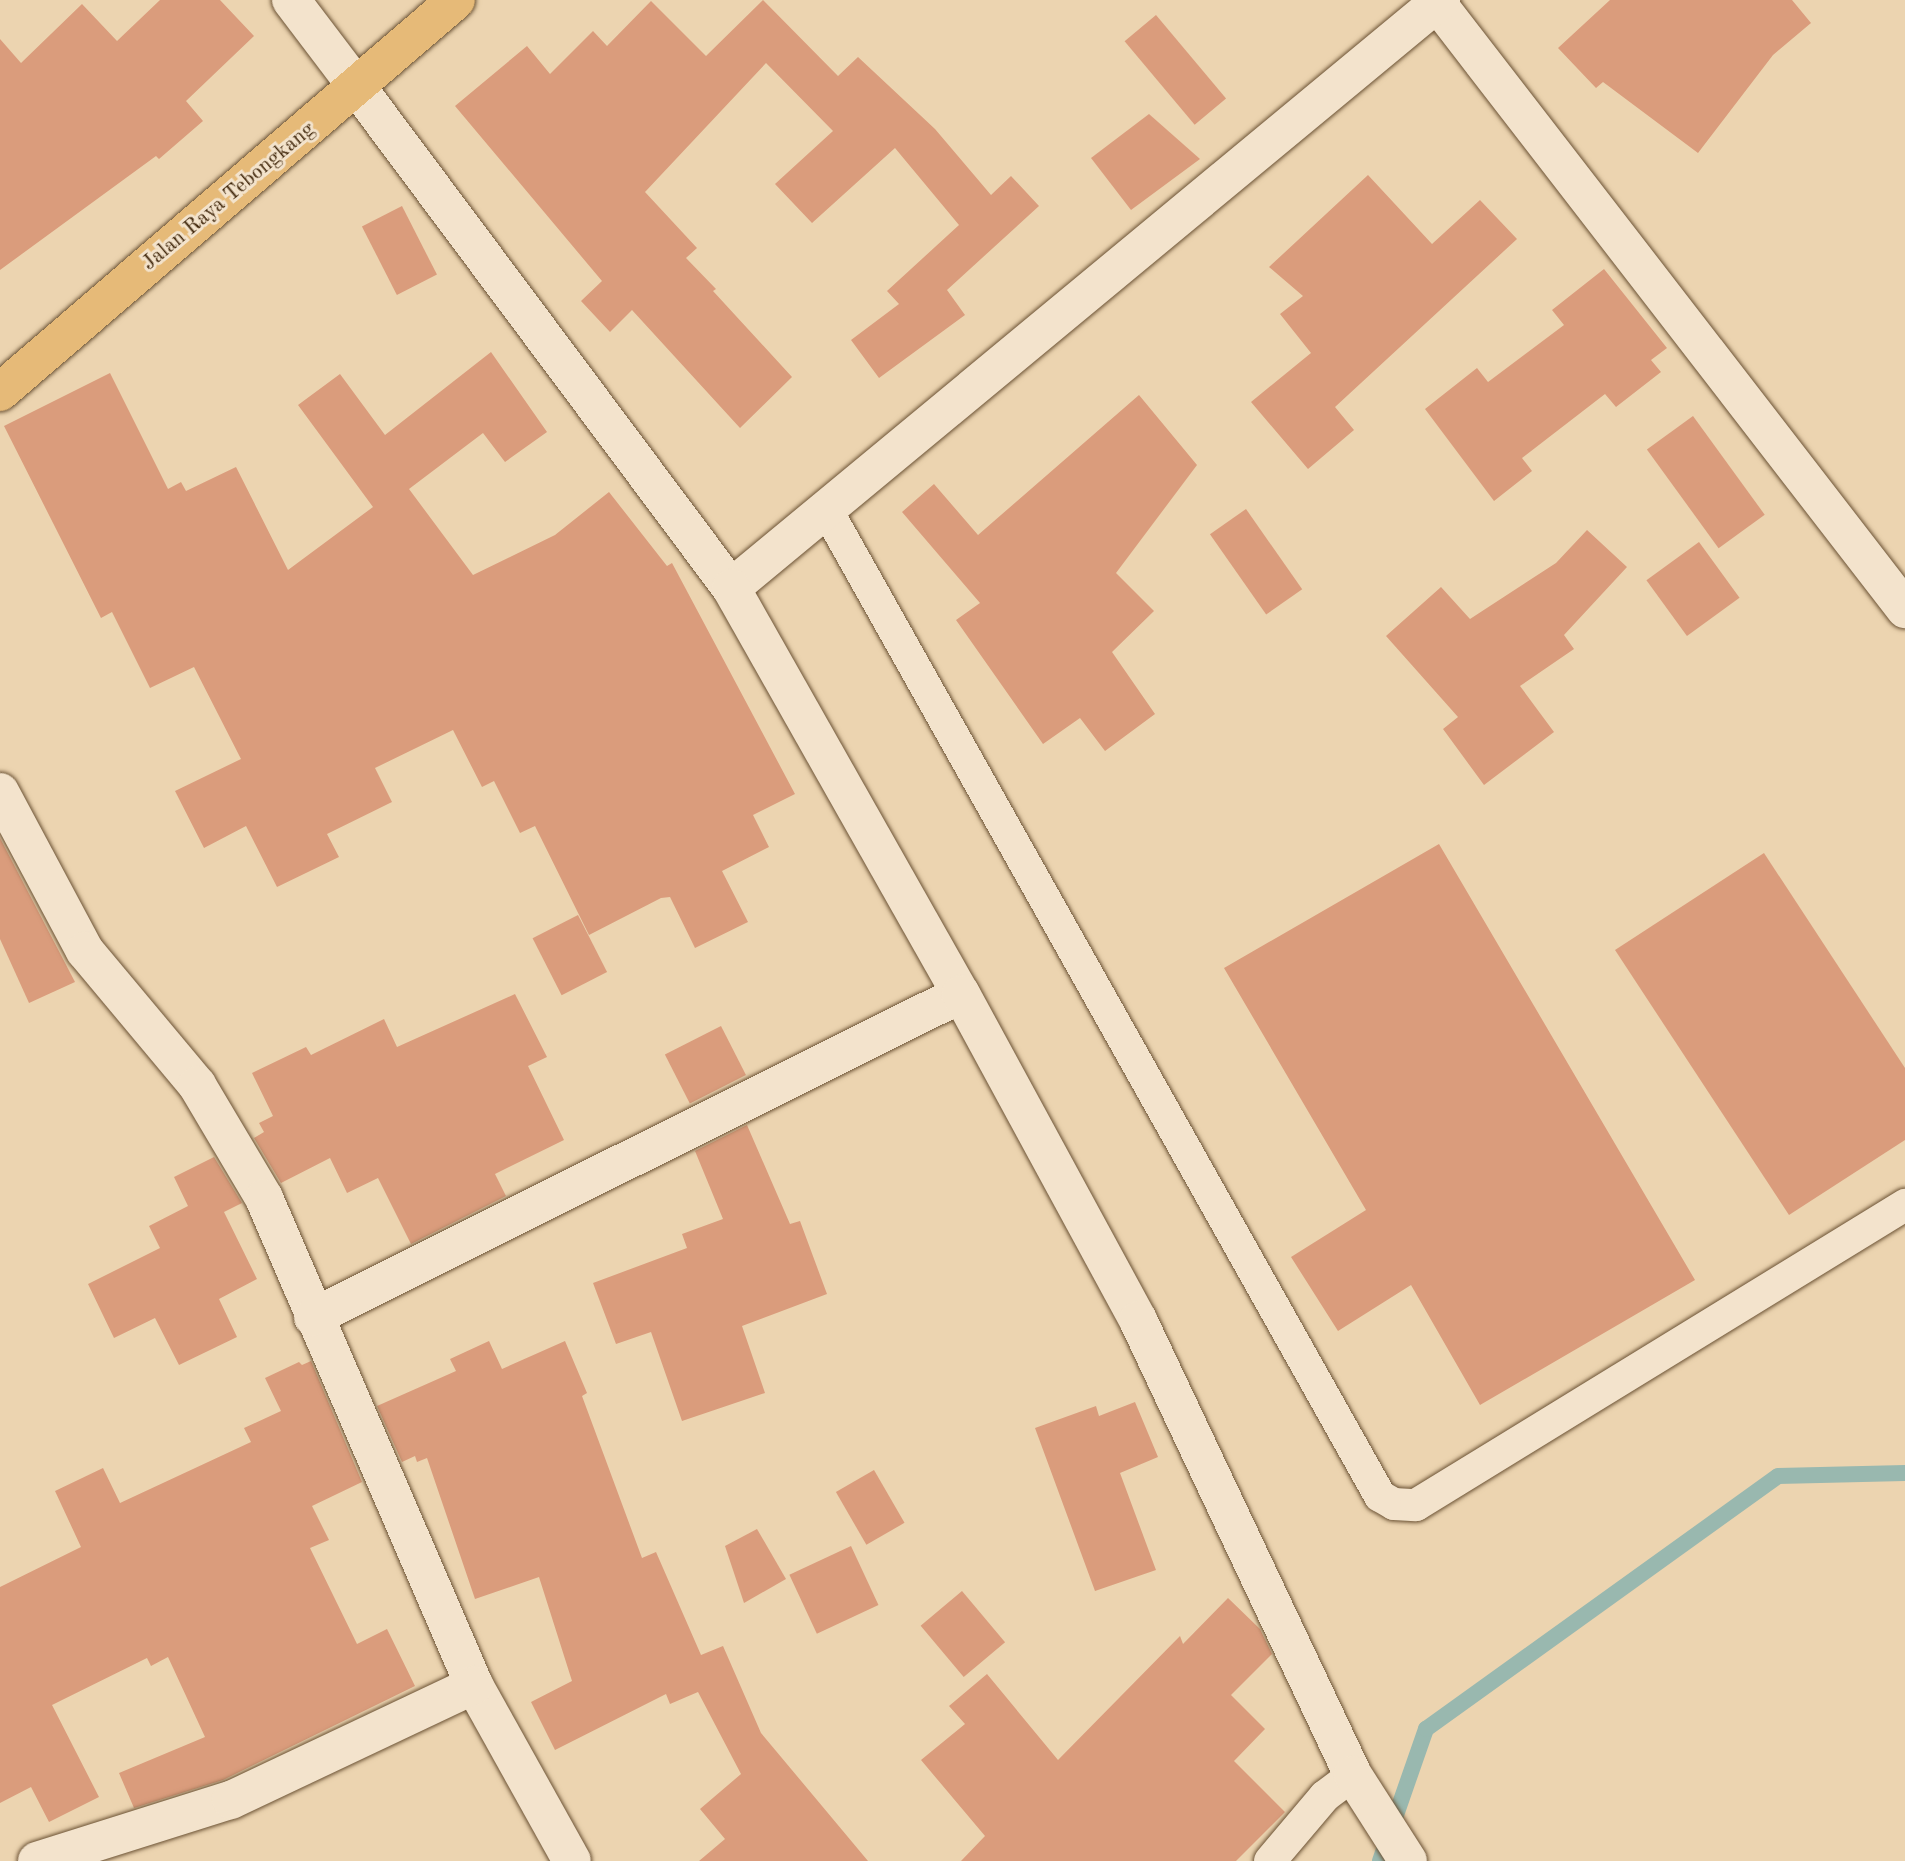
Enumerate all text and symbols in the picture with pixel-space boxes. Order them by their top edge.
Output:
street label: Jalan Raya Tebongkang [137,117,321,277]

